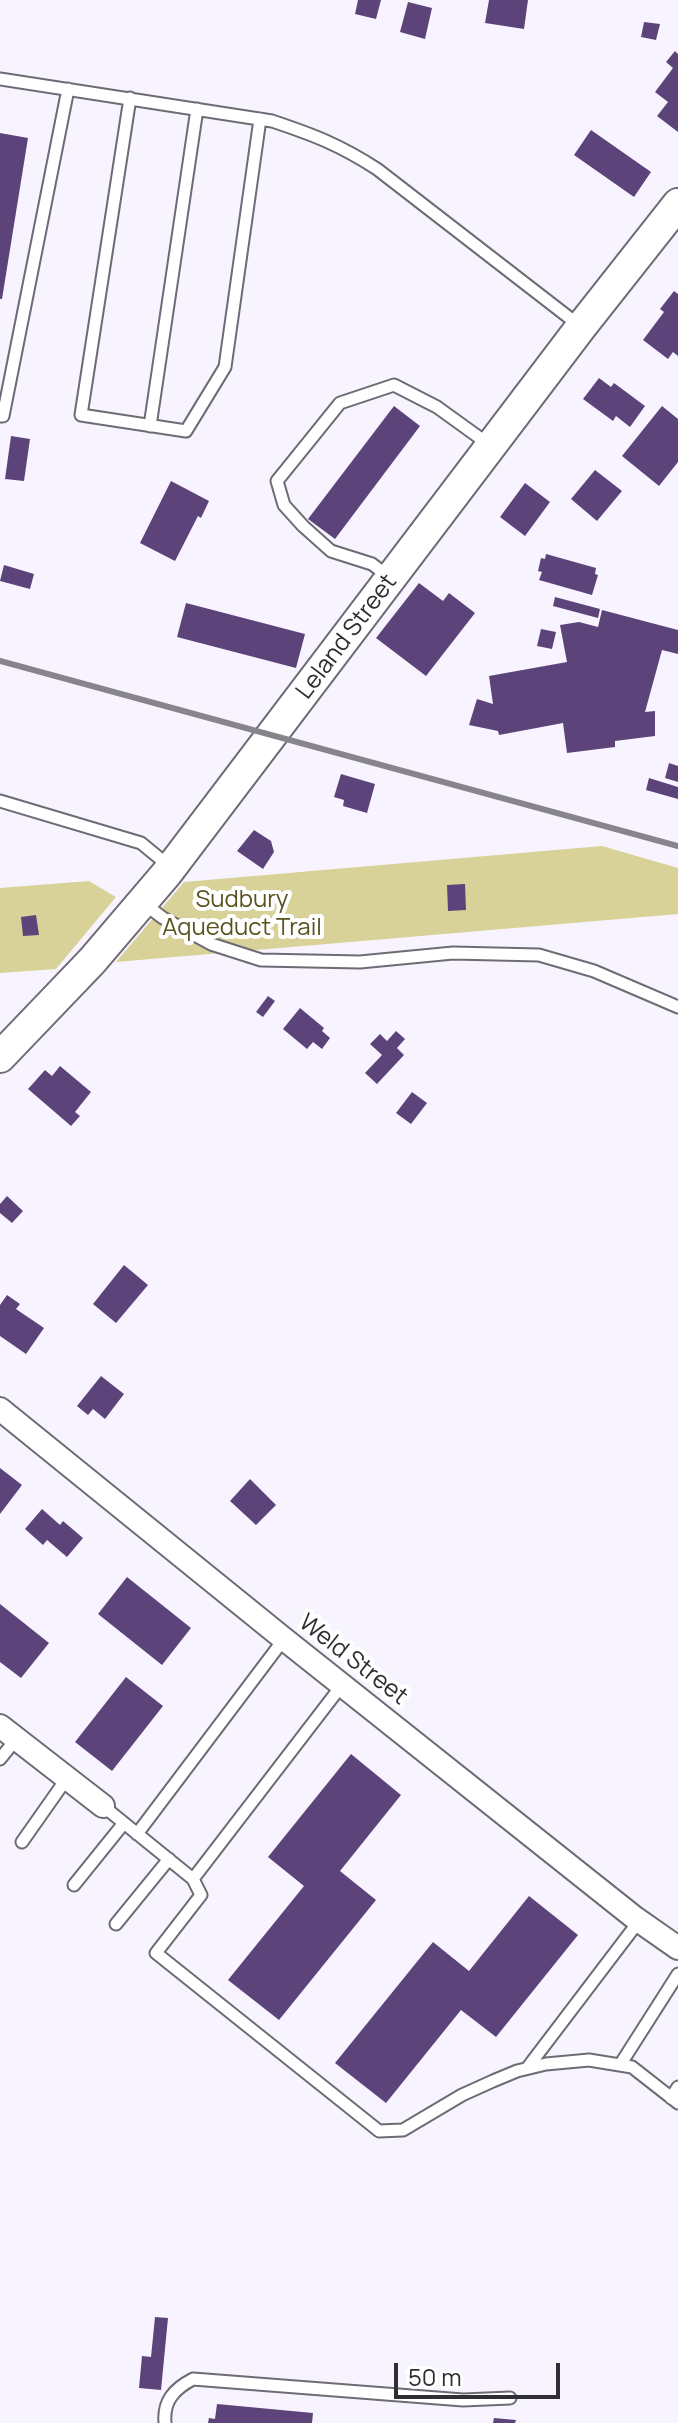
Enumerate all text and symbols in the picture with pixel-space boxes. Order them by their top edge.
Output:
street label: Leland Street [291,569,403,705]
park label: Sudbury Aqueduct Trail [162,886,322,942]
street label: Weld Street [293,1609,413,1711]
scale bar [398,2347,564,2397]
text: 50 m [408,2360,462,2393]

